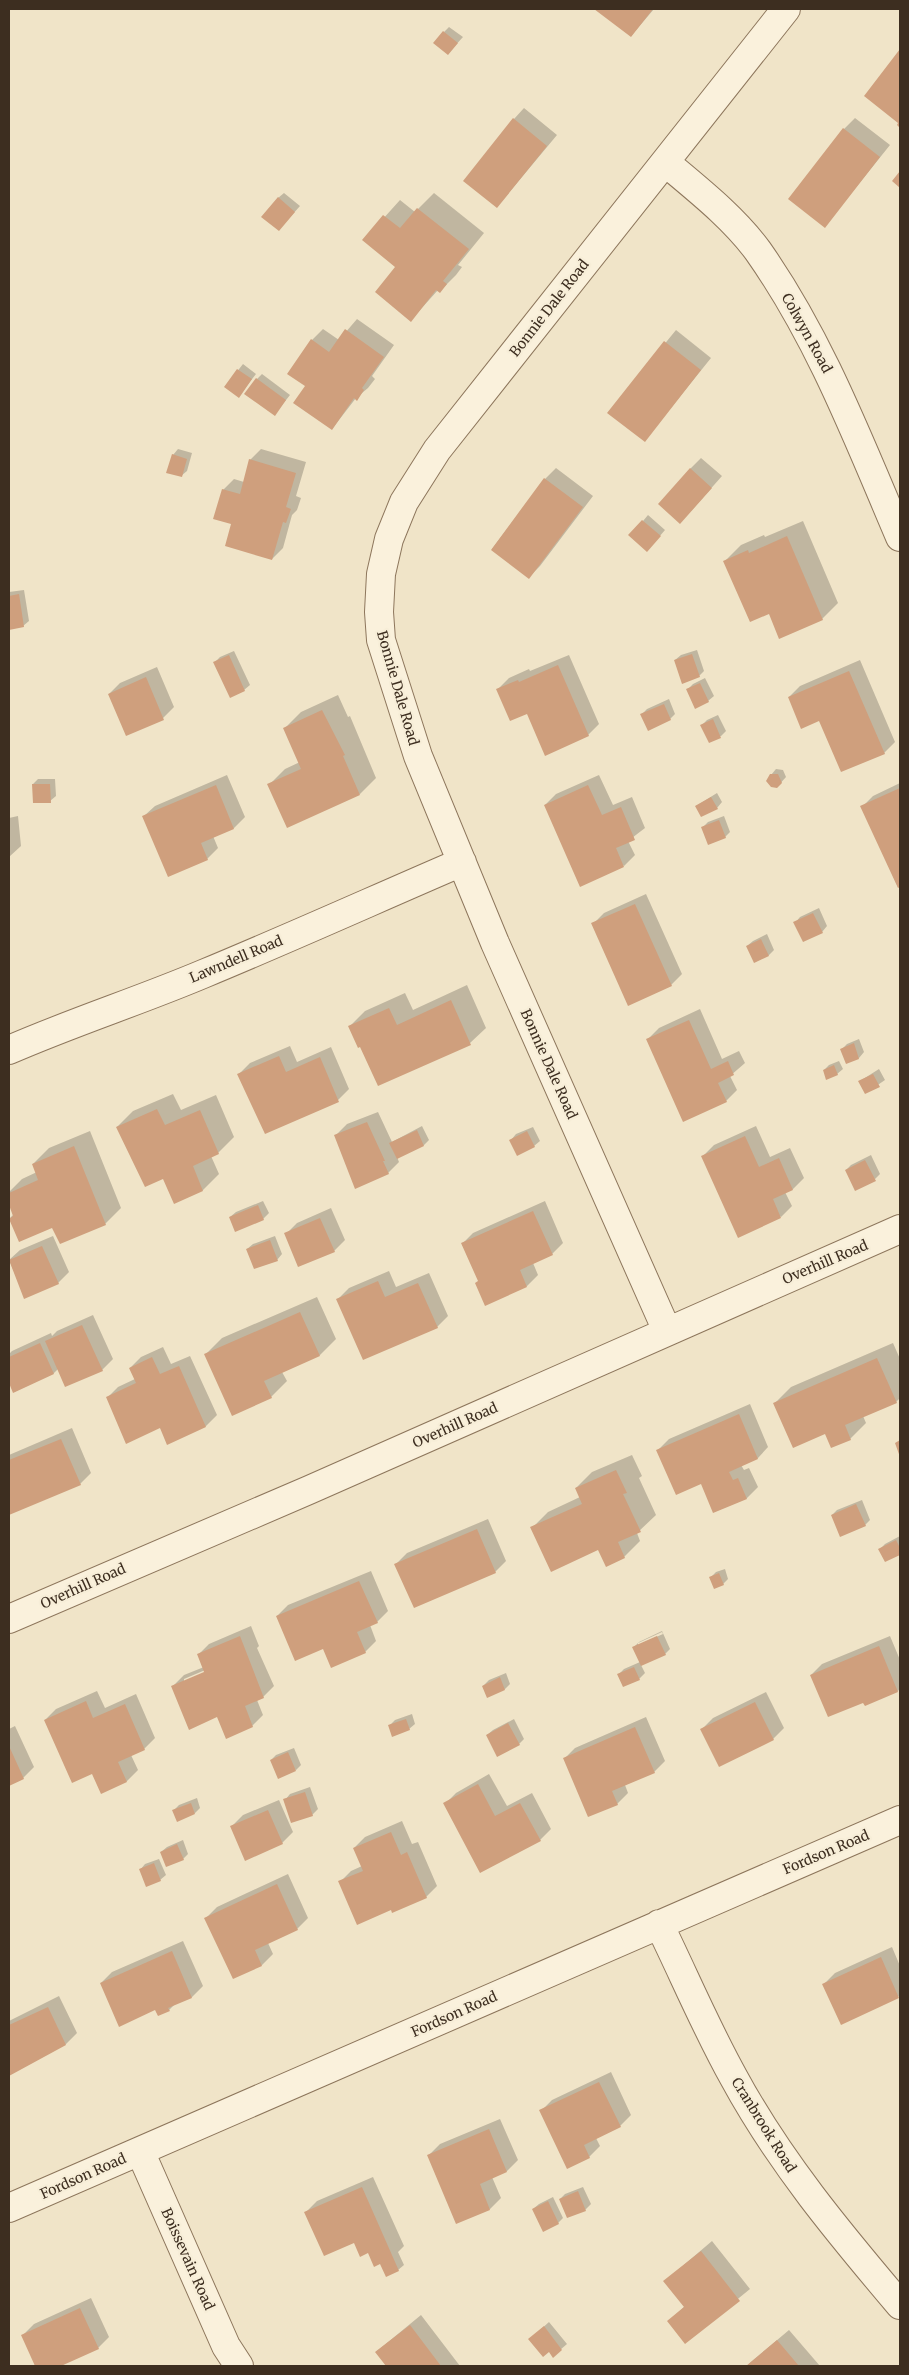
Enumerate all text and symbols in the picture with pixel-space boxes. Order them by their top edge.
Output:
street label: Bonnie Dale Road [505,255,593,360]
street label: Colwyn Road [778,290,837,377]
street label: Bonnie Dale Road [373,628,423,748]
street label: Lawndell Road [187,931,286,987]
street label: Bonnie Dale Road [517,1006,582,1122]
street label: Overhill Road [779,1236,871,1288]
street label: Overhill Road [410,1398,501,1452]
street label: Overhill Road [38,1559,129,1613]
street label: Fordson Road [780,1825,872,1878]
street label: Fordson Road [408,1987,500,2041]
street label: Cranbrook Road [728,2074,801,2176]
street label: Fordson Road [37,2149,129,2203]
street label: Boissevain Road [157,2205,219,2313]

